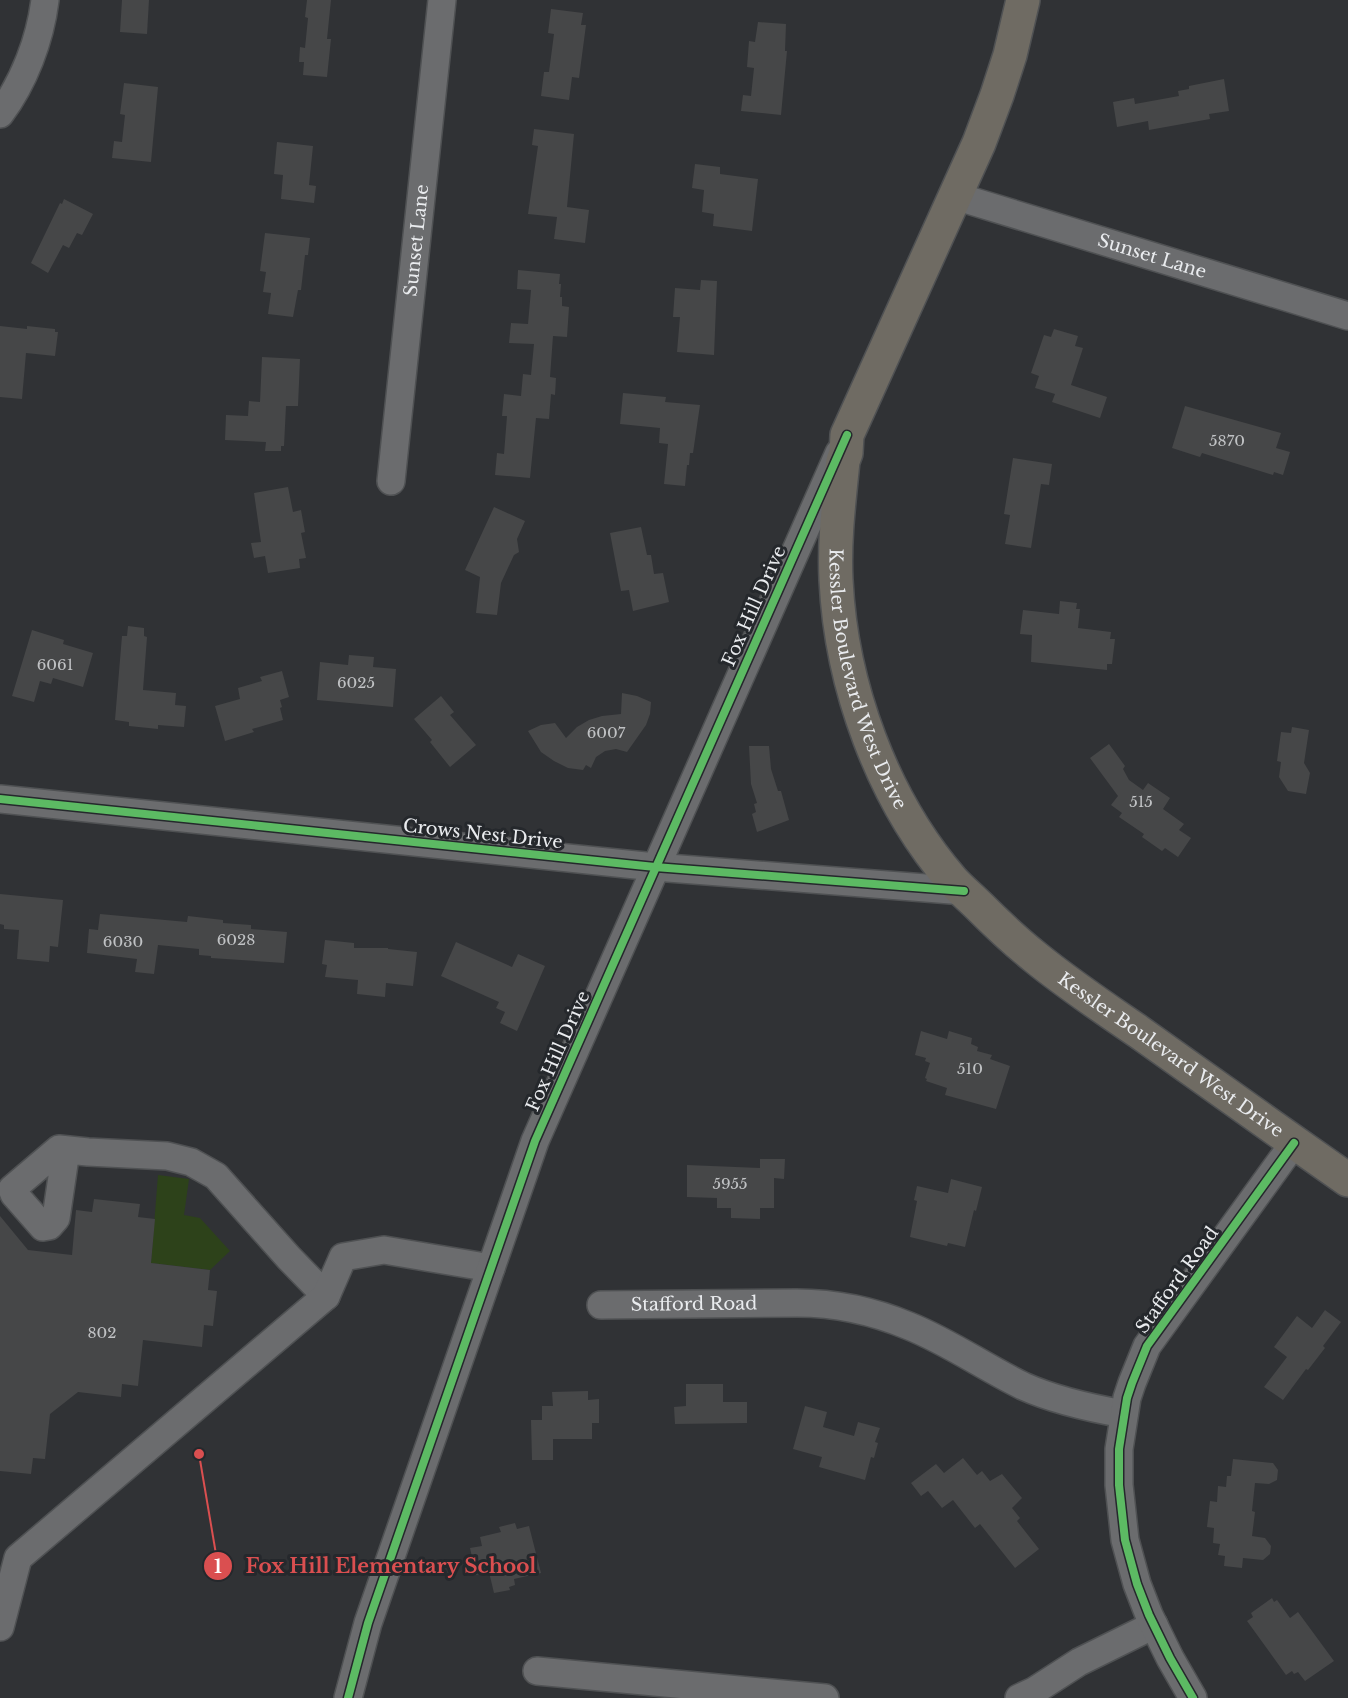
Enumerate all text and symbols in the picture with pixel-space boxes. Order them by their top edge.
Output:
street label: Sunset Lane [400,183,433,297]
street label: Sunset Lane [1095,229,1209,283]
house number: 5870 [1209,431,1245,450]
street label: Fox Hill Drive [718,542,790,670]
street label: Kessler Boulevard West Drive [824,548,911,813]
house number: 6061 [37,655,73,674]
house number: 6025 [337,673,375,692]
house number: 6007 [587,723,626,742]
house number: 515 [1129,792,1153,811]
street label: Crows Nest Drive [402,815,564,853]
house number: 6028 [217,930,255,949]
house number: 6030 [103,932,143,951]
street label: Kessler Boulevard West Drive [1053,968,1288,1142]
street label: Fox Hill Drive [522,987,594,1115]
house number: 510 [957,1059,983,1078]
house number: 5955 [712,1174,748,1193]
street label: Stafford Road [1131,1222,1223,1338]
street label: Stafford Road [631,1292,757,1316]
house number: 802 [87,1323,117,1342]
callout: Fox Hill Elementary School [203,1547,549,1585]
text: Fox Hill Elementary School [246,1554,536,1578]
text: 1 [214,1556,222,1578]

